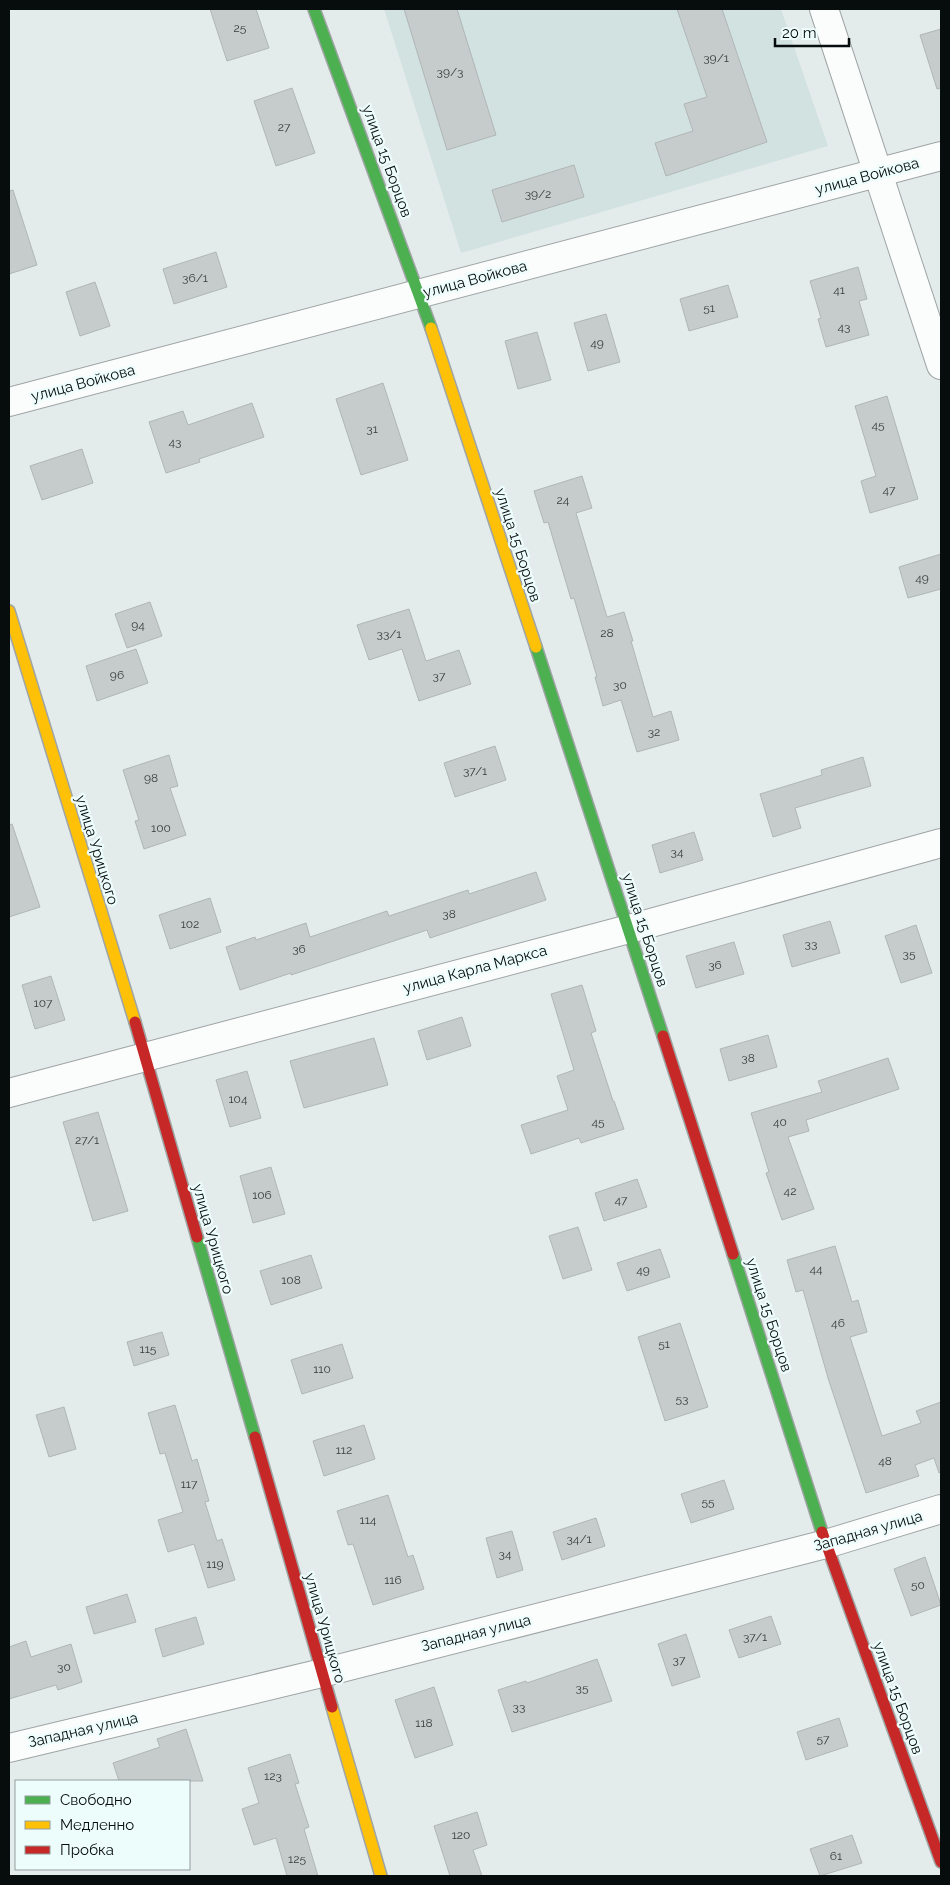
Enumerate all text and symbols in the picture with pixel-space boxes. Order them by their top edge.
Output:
scale bar [775,15,849,47]
house number: 25 [234,21,247,35]
text: 20 m [782,24,817,42]
house number: 39/1 [703,51,729,65]
house number: 39/3 [437,65,463,79]
street label: улица 15 Борцов [358,102,416,220]
house number: 27 [278,120,291,134]
street label: улица Войкова [813,154,921,198]
house number: 39/2 [525,187,551,201]
street label: улица Войкова [421,257,529,301]
house number: 36/1 [182,271,208,285]
house number: 41 [833,283,845,297]
house number: 51 [703,301,715,315]
house number: 43 [838,320,850,334]
house number: 49 [590,336,604,350]
street label: улица Войкова [29,361,137,405]
house number: 45 [871,418,885,432]
house number: 31 [366,422,378,436]
house number: 43 [169,435,181,449]
house number: 47 [883,483,896,497]
street label: улица 15 Борцов [491,486,545,604]
house number: 24 [557,493,570,507]
house number: 49 [915,571,929,585]
house number: 94 [131,618,145,632]
house number: 28 [600,626,614,640]
house number: 33/1 [377,627,401,641]
house number: 96 [110,668,124,682]
house number: 37 [433,669,446,683]
house number: 30 [613,678,627,692]
house number: 32 [648,725,660,739]
house number: 37/1 [463,764,487,778]
house number: 98 [144,771,158,785]
street label: улица Урицкого [72,793,122,907]
house number: 100 [151,821,171,835]
house number: 34 [671,845,684,859]
street label: улица 15 Борцов [618,871,672,989]
house number: 38 [442,907,456,921]
house number: 102 [181,917,199,931]
house number: 33 [805,937,817,951]
street label: улица Карла Маркса [401,941,549,997]
house number: 36 [292,942,306,956]
house number: 35 [903,947,916,961]
house number: 36 [708,958,722,972]
house number: 107 [34,996,53,1010]
house number: 38 [741,1051,755,1065]
house number: 104 [228,1092,248,1106]
house number: 45 [591,1115,605,1129]
house number: 40 [773,1115,787,1129]
house number: 27/1 [75,1133,99,1147]
street label: улица Урицкого [189,1182,237,1296]
house number: 42 [784,1184,796,1198]
house number: 106 [252,1188,272,1202]
house number: 47 [615,1193,628,1207]
street label: улица 15 Борцов [742,1256,796,1374]
house number: 44 [809,1262,823,1276]
house number: 49 [636,1263,650,1277]
house number: 108 [281,1273,301,1287]
house number: 46 [831,1316,845,1330]
house number: 51 [658,1337,670,1351]
house number: 115 [140,1342,157,1356]
house number: 110 [313,1362,331,1376]
house number: 53 [676,1392,688,1406]
house number: 112 [336,1443,352,1457]
house number: 48 [878,1454,892,1468]
house number: 117 [181,1477,198,1491]
house number: 55 [701,1495,715,1509]
street label: Западная улица [812,1507,924,1555]
house number: 114 [360,1513,377,1527]
house number: 34/1 [566,1532,592,1546]
house number: 34 [499,1547,512,1561]
house number: 119 [206,1557,224,1571]
street label: улица Урицкого [301,1571,349,1685]
house number: 116 [384,1573,402,1587]
house number: 50 [911,1578,925,1592]
street label: Западная улица [419,1611,533,1655]
house number: 37/1 [743,1630,767,1644]
street label: улица 15 Борцов [869,1639,927,1757]
house number: 37 [673,1653,686,1667]
house number: 30 [57,1660,71,1674]
house number: 35 [576,1681,589,1695]
house number: 33 [513,1700,525,1714]
street label: Западная улица [26,1709,140,1751]
house number: 118 [415,1716,433,1730]
house number: 57 [817,1732,830,1746]
house number: 123 [264,1769,282,1783]
legend [15,1780,190,1870]
text: Свободно [60,1791,132,1809]
text: Медленно [60,1816,134,1834]
house number: 120 [452,1828,470,1842]
text: Пробка [60,1841,114,1859]
house number: 61 [830,1849,842,1863]
house number: 125 [288,1852,306,1866]

